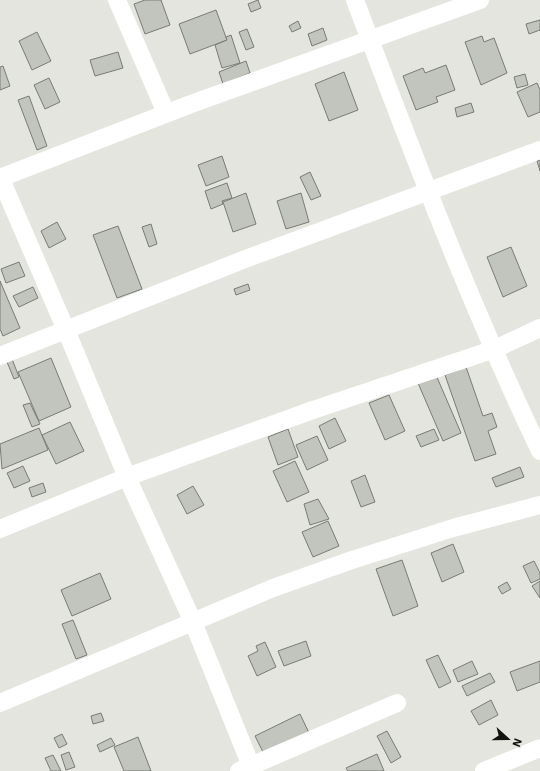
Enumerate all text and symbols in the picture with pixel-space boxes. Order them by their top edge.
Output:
north arrow [488,719,528,759]
text: N [509,736,525,749]

